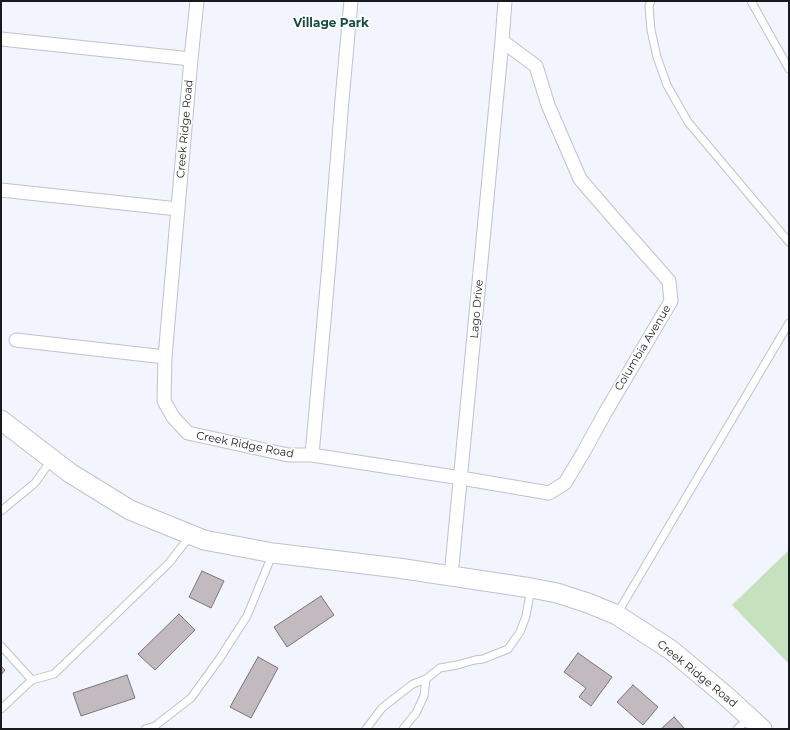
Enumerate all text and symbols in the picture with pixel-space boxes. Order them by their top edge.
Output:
district label: Village Park [293,16,369,30]
street label: Creek Ridge Road [174,79,196,179]
street label: Lago Drive [468,279,486,339]
street label: Columbia Avenue [612,303,674,393]
street label: Creek Ridge Road [195,429,295,461]
street label: Creek Ridge Road [654,638,740,710]

